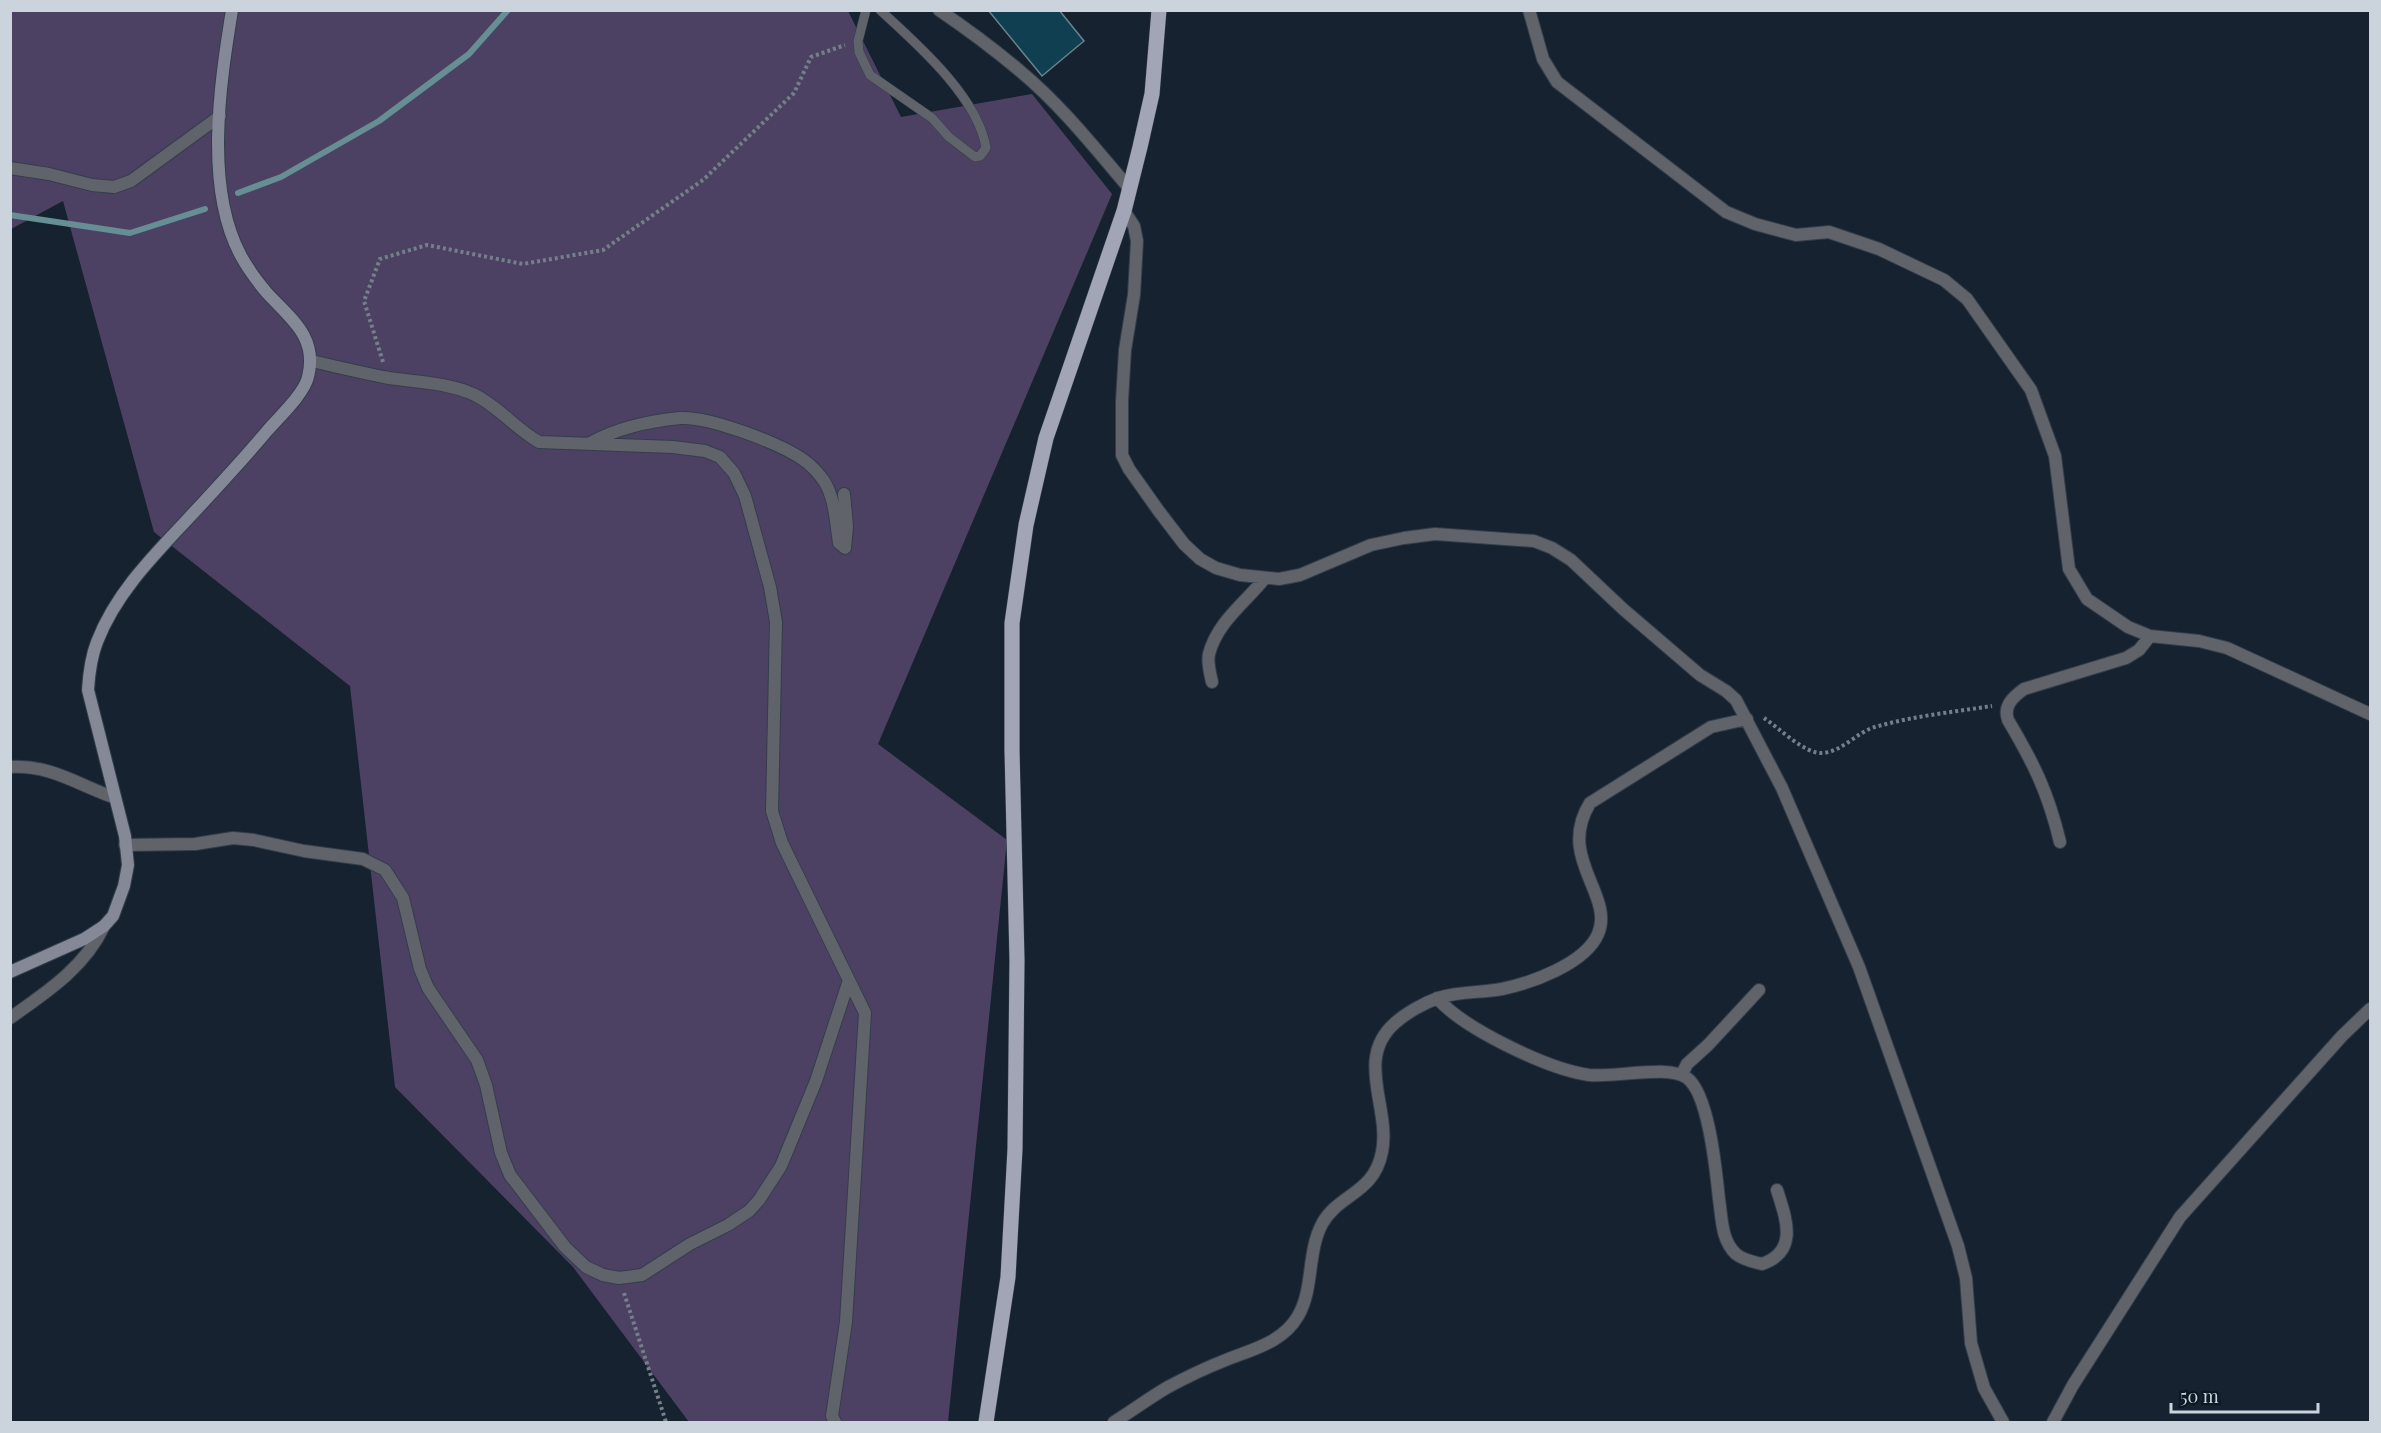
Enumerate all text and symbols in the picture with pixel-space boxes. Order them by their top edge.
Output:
scale bar [2171,1376,2318,1414]
text: 50 m [2180,1384,2219,1408]

